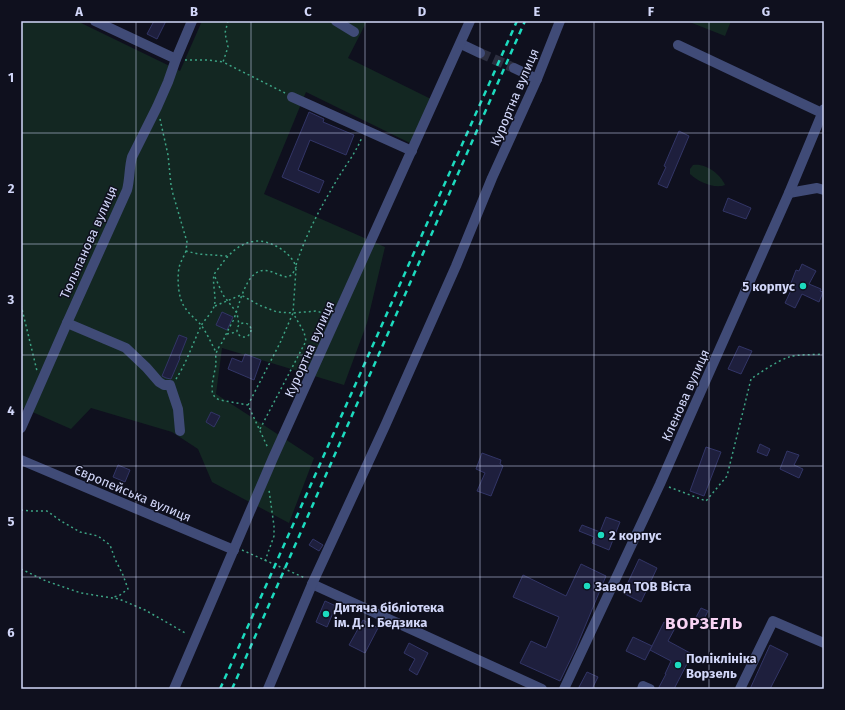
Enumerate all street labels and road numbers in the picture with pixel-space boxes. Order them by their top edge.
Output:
street label: Курортна вулиця [487,46,542,148]
street label: Тюльпанова вулиця [57,184,120,301]
street label: Курортна вулиця [281,299,337,400]
street label: Кленова вулиця [659,347,712,443]
street label: Європейська вулиця [72,462,194,525]

